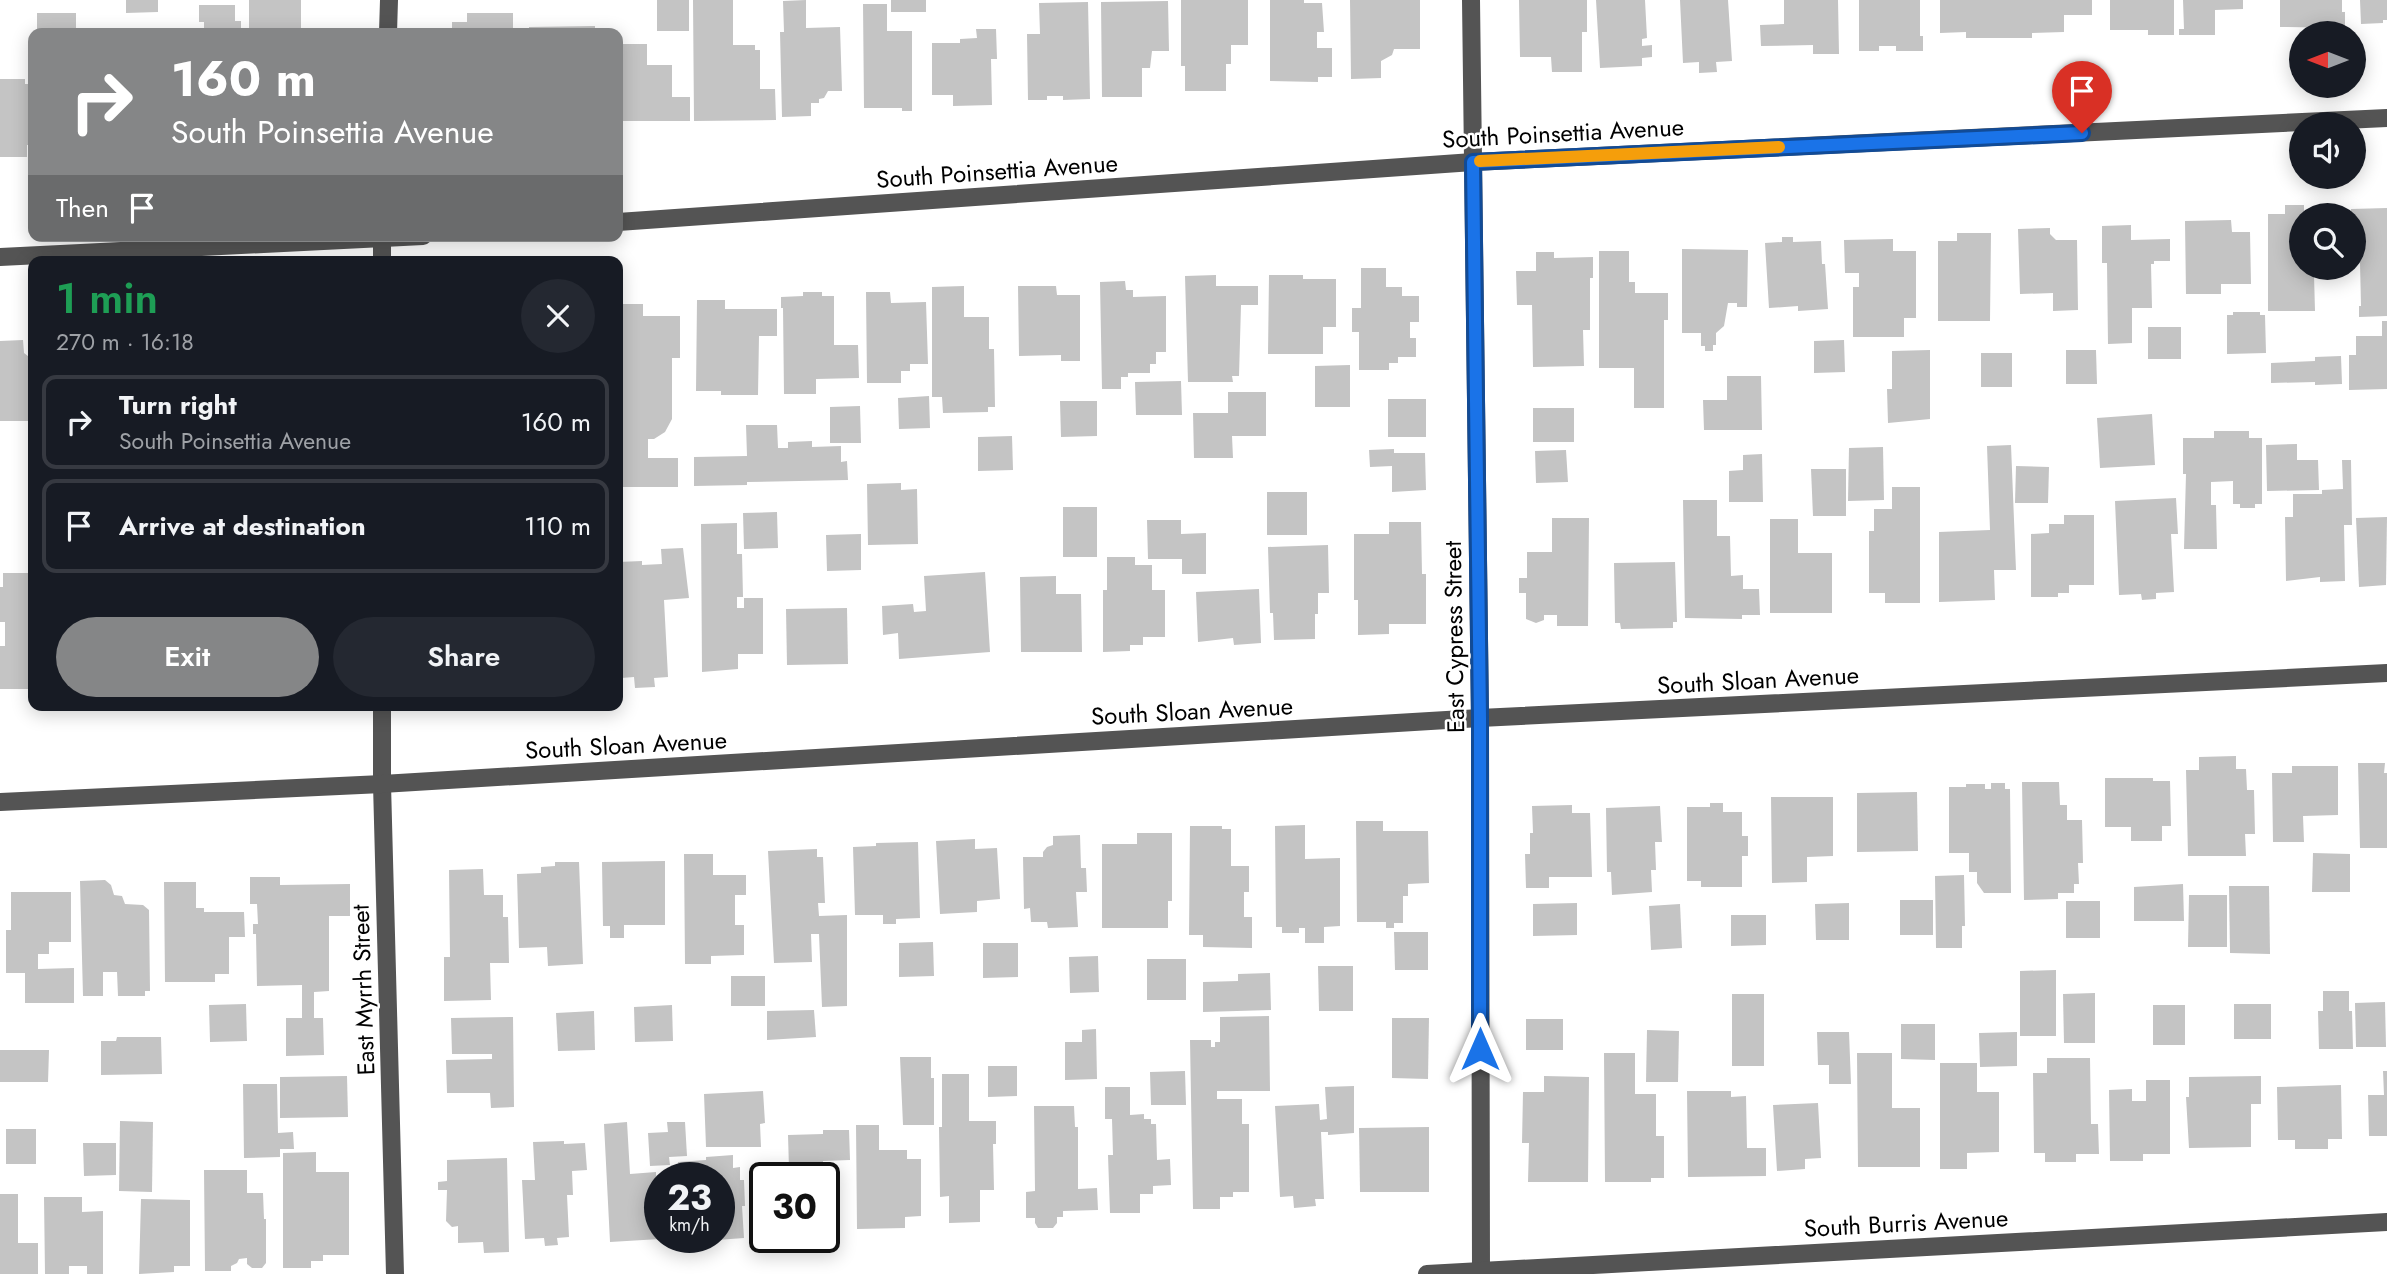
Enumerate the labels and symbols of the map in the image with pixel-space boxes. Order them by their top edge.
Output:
north arrow [2289,21,2366,98]
pin [2052,61,2112,133]
street label: South Poinsettia Avenue [1441,109,1685,157]
street label: South Poinsettia Avenue [875,145,1119,197]
street label: East Cypress Street [1435,540,1473,733]
street label: South Sloan Avenue [1656,657,1860,703]
street label: South Sloan Avenue [1090,688,1294,734]
street label: South Sloan Avenue [524,722,728,768]
street label: East Myrrh Street [343,904,383,1076]
position arrow [1443,1012,1517,1086]
speed limit sign: 30 [749,1162,840,1253]
street label: South Burris Avenue [1803,1200,2009,1246]

